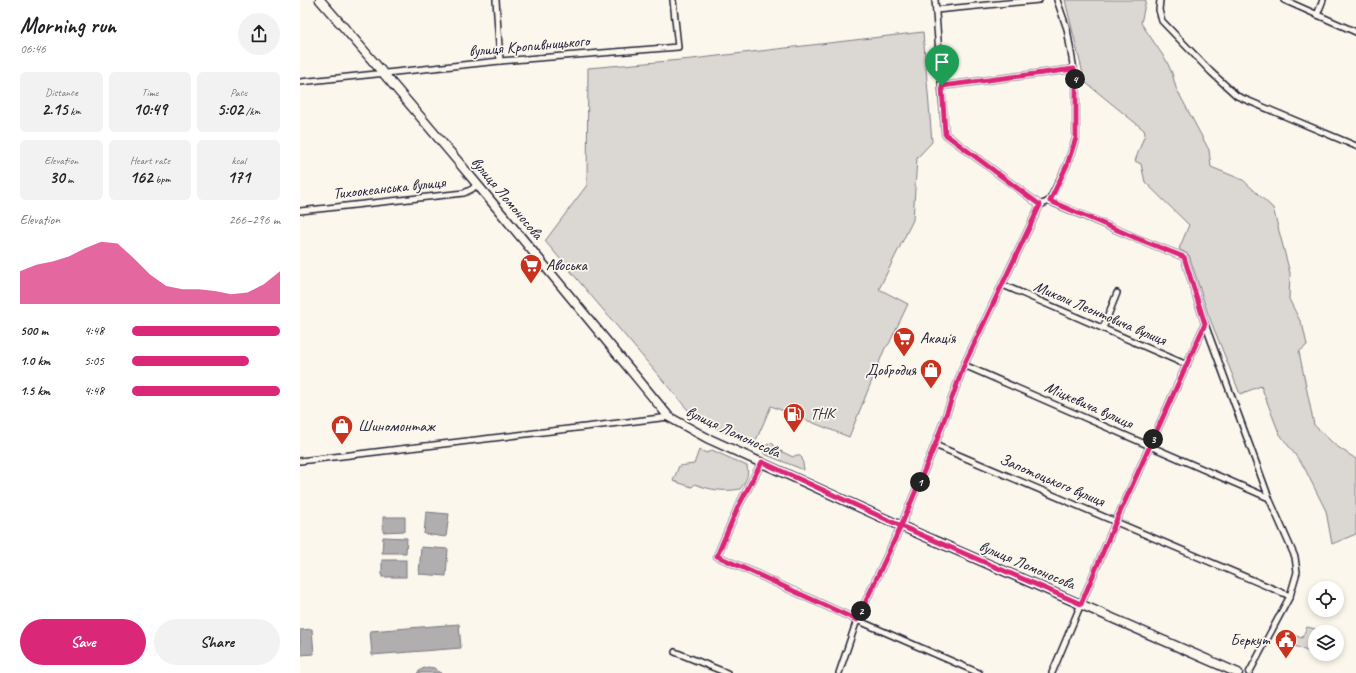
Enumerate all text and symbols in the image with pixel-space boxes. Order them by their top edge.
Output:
text: Morning run [20,12,116,40]
button: share [238,13,280,55]
street label: вулиця Кропивницького [468,31,592,61]
text: 06:46 [20,41,46,57]
pin [925,45,959,86]
icon: arrive [931,51,953,73]
pin: 4 [1065,69,1085,89]
text: 4 [1073,72,1077,86]
text: Distance [45,85,78,99]
text: Time [142,85,158,99]
text: Pace [230,85,247,99]
text: 2.15 [42,99,68,120]
text: 10:49 [133,99,167,120]
text: 5:02 [217,99,243,120]
text: km [68,104,81,118]
text: /km [243,104,260,118]
street label: вулиця Ломоносова [467,152,548,245]
text: Elevation [44,153,78,167]
text: Heart rate [130,153,170,167]
text: kcal [231,153,246,167]
text: 30 [49,167,65,188]
text: 162 [129,167,153,188]
text: 171 [227,167,250,188]
text: m [65,172,73,186]
text: bpm [153,172,171,186]
street label: Тихоокеанська вулиця [332,172,448,204]
text: Elevation [20,212,60,228]
text: 266–296 m [229,212,280,228]
supermarket icon: Авоська [518,252,544,285]
place label: Авоська [546,255,588,275]
street label: Миколи Леонтовича вулиця [1031,276,1170,350]
text: 500 m [20,323,48,339]
text: 4:48 [84,323,104,339]
supermarket icon: Акація [891,325,917,358]
place label: Акація [920,328,957,348]
text: 1.0 km [20,353,50,369]
text: 5:05 [84,353,104,369]
shop icon: Добродия [918,357,944,390]
place label: Добродия [865,360,917,380]
street label: Міцкевича вулиця [1042,377,1138,434]
text: 1.5 km [20,383,50,399]
text: 4:48 [84,383,104,399]
street label: вулиця Ломоносова [683,401,785,463]
fuel station icon: ТНК [781,401,807,434]
place label: ТНК [810,404,837,424]
shop icon: Шиномонтаж [329,413,355,446]
place label: Шиномонтаж [358,416,436,436]
pin: 3 [1143,429,1163,449]
text: 3 [1151,432,1155,446]
street label: Запотоцького вулиця [996,449,1108,512]
pin: 1 [910,472,930,492]
text: 1 [918,475,922,489]
street label: вулиця Ломоносова [976,536,1079,595]
map controls [1308,581,1344,661]
button: locate [1308,581,1344,617]
pin: 2 [851,601,871,621]
text: 2 [859,604,863,618]
button: Save [20,619,146,665]
button: Share [154,619,280,665]
button: layers [1308,625,1344,661]
public building icon: Беркут [1273,627,1299,660]
place label: Беркут [1230,630,1271,650]

